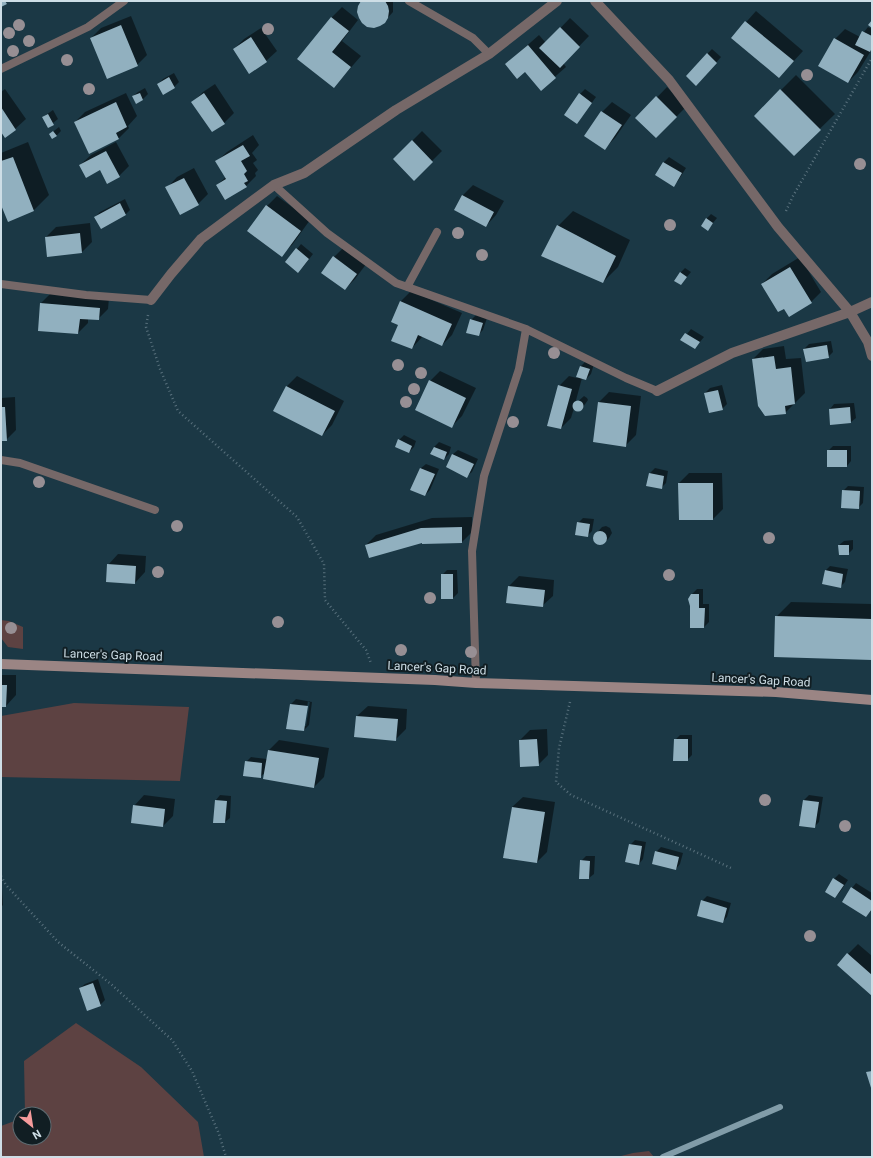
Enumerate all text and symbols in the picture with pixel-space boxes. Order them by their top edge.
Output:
street label: Lancer's Gap Road [63,646,163,664]
street label: Lancer's Gap Road [387,658,487,678]
street label: Lancer's Gap Road [711,670,811,690]
north arrow [12,1106,52,1146]
text: N [30,1127,43,1142]

